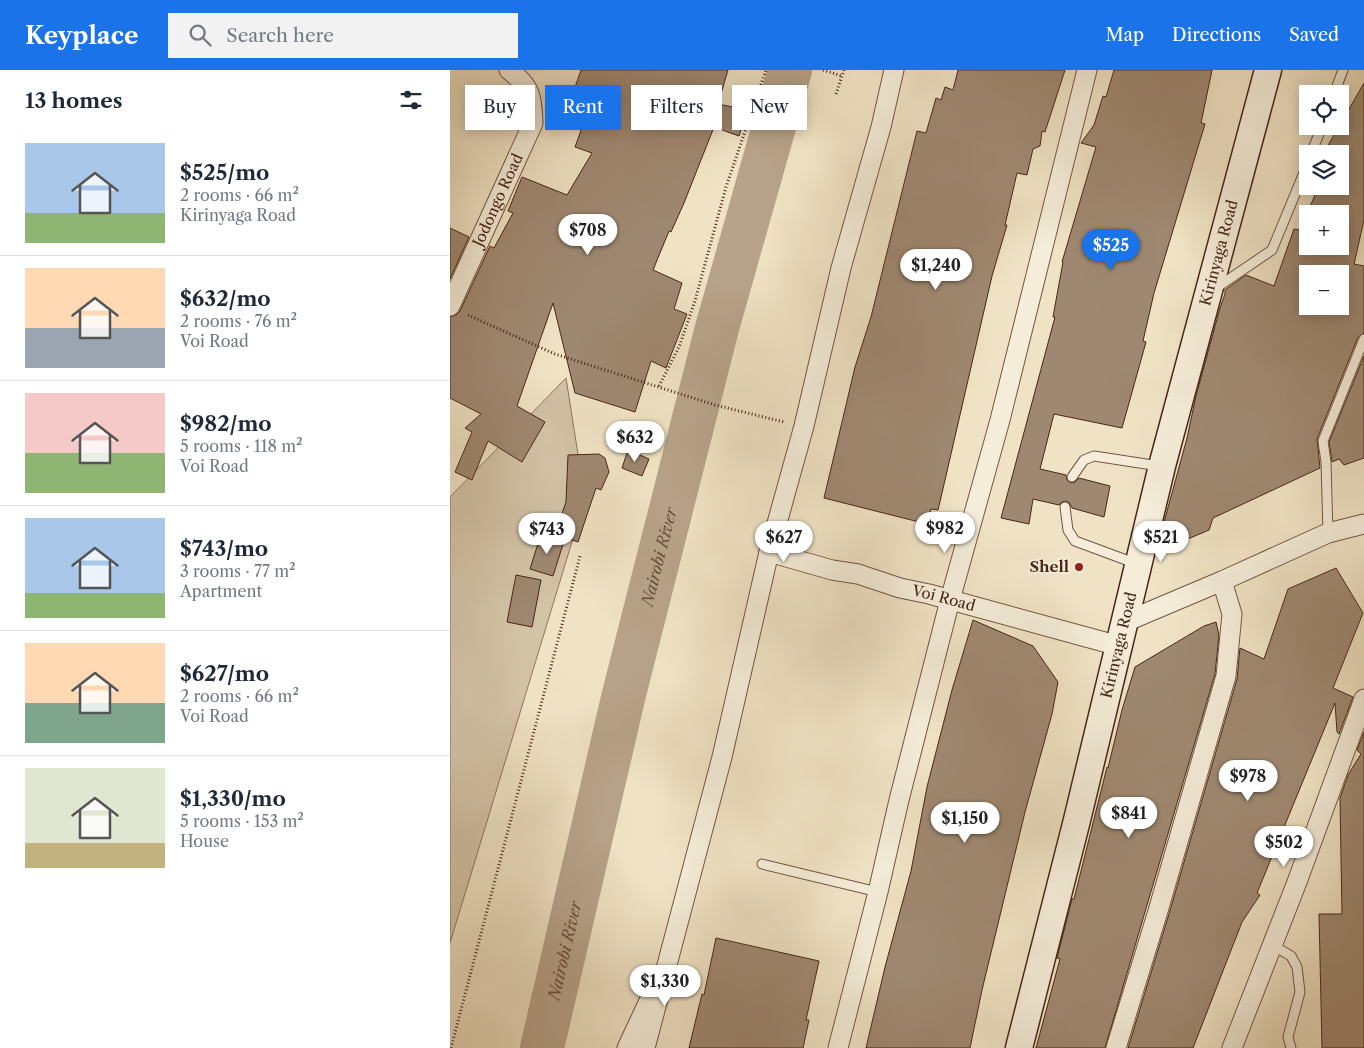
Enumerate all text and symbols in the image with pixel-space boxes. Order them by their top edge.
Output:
search box [168,13,518,58]
text: Keyplace [25,21,138,50]
icon: search [186,21,214,49]
text: Search here [226,24,334,47]
text: Map [1105,24,1144,46]
text: Directions [1172,24,1261,46]
text: Saved [1289,24,1339,46]
chip: Buy [465,85,535,130]
chip: Rent [545,85,621,130]
chip: Filters [631,85,722,130]
chip: New [732,85,807,130]
map controls [1299,85,1349,315]
button: locate [1299,85,1349,135]
icon: filters [397,86,425,114]
text: 13 homes [25,88,123,113]
button: layers [1299,145,1349,195]
street label: Jodongo Road [467,151,527,252]
text: $525/mo [180,160,269,185]
icon: home [65,163,125,223]
text: 2 rooms · 66 m² [180,185,299,205]
street label: Kirinyaga Road [1195,198,1242,308]
text: Kirinyaga Road [180,205,296,225]
button: + [1299,205,1349,255]
pin: $708 [558,214,618,256]
text: $708 [569,220,607,240]
pin: $525 [1081,228,1141,271]
text: $525 [1093,235,1129,255]
pin: $1,240 [895,248,977,291]
text: $1,240 [911,255,961,275]
button: − [1299,265,1349,315]
text: $632/mo [180,286,271,311]
icon: home [65,288,125,348]
text: 2 rooms · 76 m² [180,311,297,331]
text: Voi Road [180,331,249,351]
text: $982/mo [180,411,272,436]
icon: home [65,413,125,473]
pin: $632 [605,420,665,463]
text: $632 [617,427,654,447]
text: 5 rooms · 118 m² [180,436,303,456]
text: Voi Road [180,456,249,476]
water label: Nairobi River [636,504,681,610]
pin: $743 [517,512,577,555]
pin: $982 [915,512,975,554]
text: $982 [926,518,964,538]
text: $743 [529,519,565,539]
pin: $627 [754,520,814,563]
pin: $521 [1131,520,1191,563]
text: $627 [766,527,802,547]
text: $521 [1144,527,1178,547]
text: $743/mo [180,536,268,561]
icon: home [65,538,125,598]
place label: Shell [1030,557,1069,576]
text: 3 rooms · 77 m² [180,561,296,581]
marker: Shell [1073,561,1085,573]
text: Apartment [180,581,262,601]
street label: Voi Road [910,581,977,615]
street label: Kirinyaga Road [1097,590,1140,700]
text: $627/mo [180,661,269,686]
icon: home [65,663,125,723]
text: 2 rooms · 66 m² [180,686,299,706]
text: Voi Road [180,706,249,726]
pin: $978 [1218,760,1278,802]
text: $978 [1230,766,1266,786]
text: $1,330/mo [180,786,286,811]
icon: home [65,788,125,848]
pin: $841 [1099,796,1159,839]
pin: $1,150 [924,802,1006,844]
text: $841 [1111,803,1147,823]
text: $1,150 [942,808,988,828]
text: 5 rooms · 153 m² [180,811,304,831]
pin: $502 [1254,826,1314,868]
text: House [180,831,229,851]
text: $502 [1265,832,1303,852]
water label: Nairobi River [543,897,586,1004]
pin: $1,330 [624,964,706,1007]
text: $1,330 [641,971,689,991]

